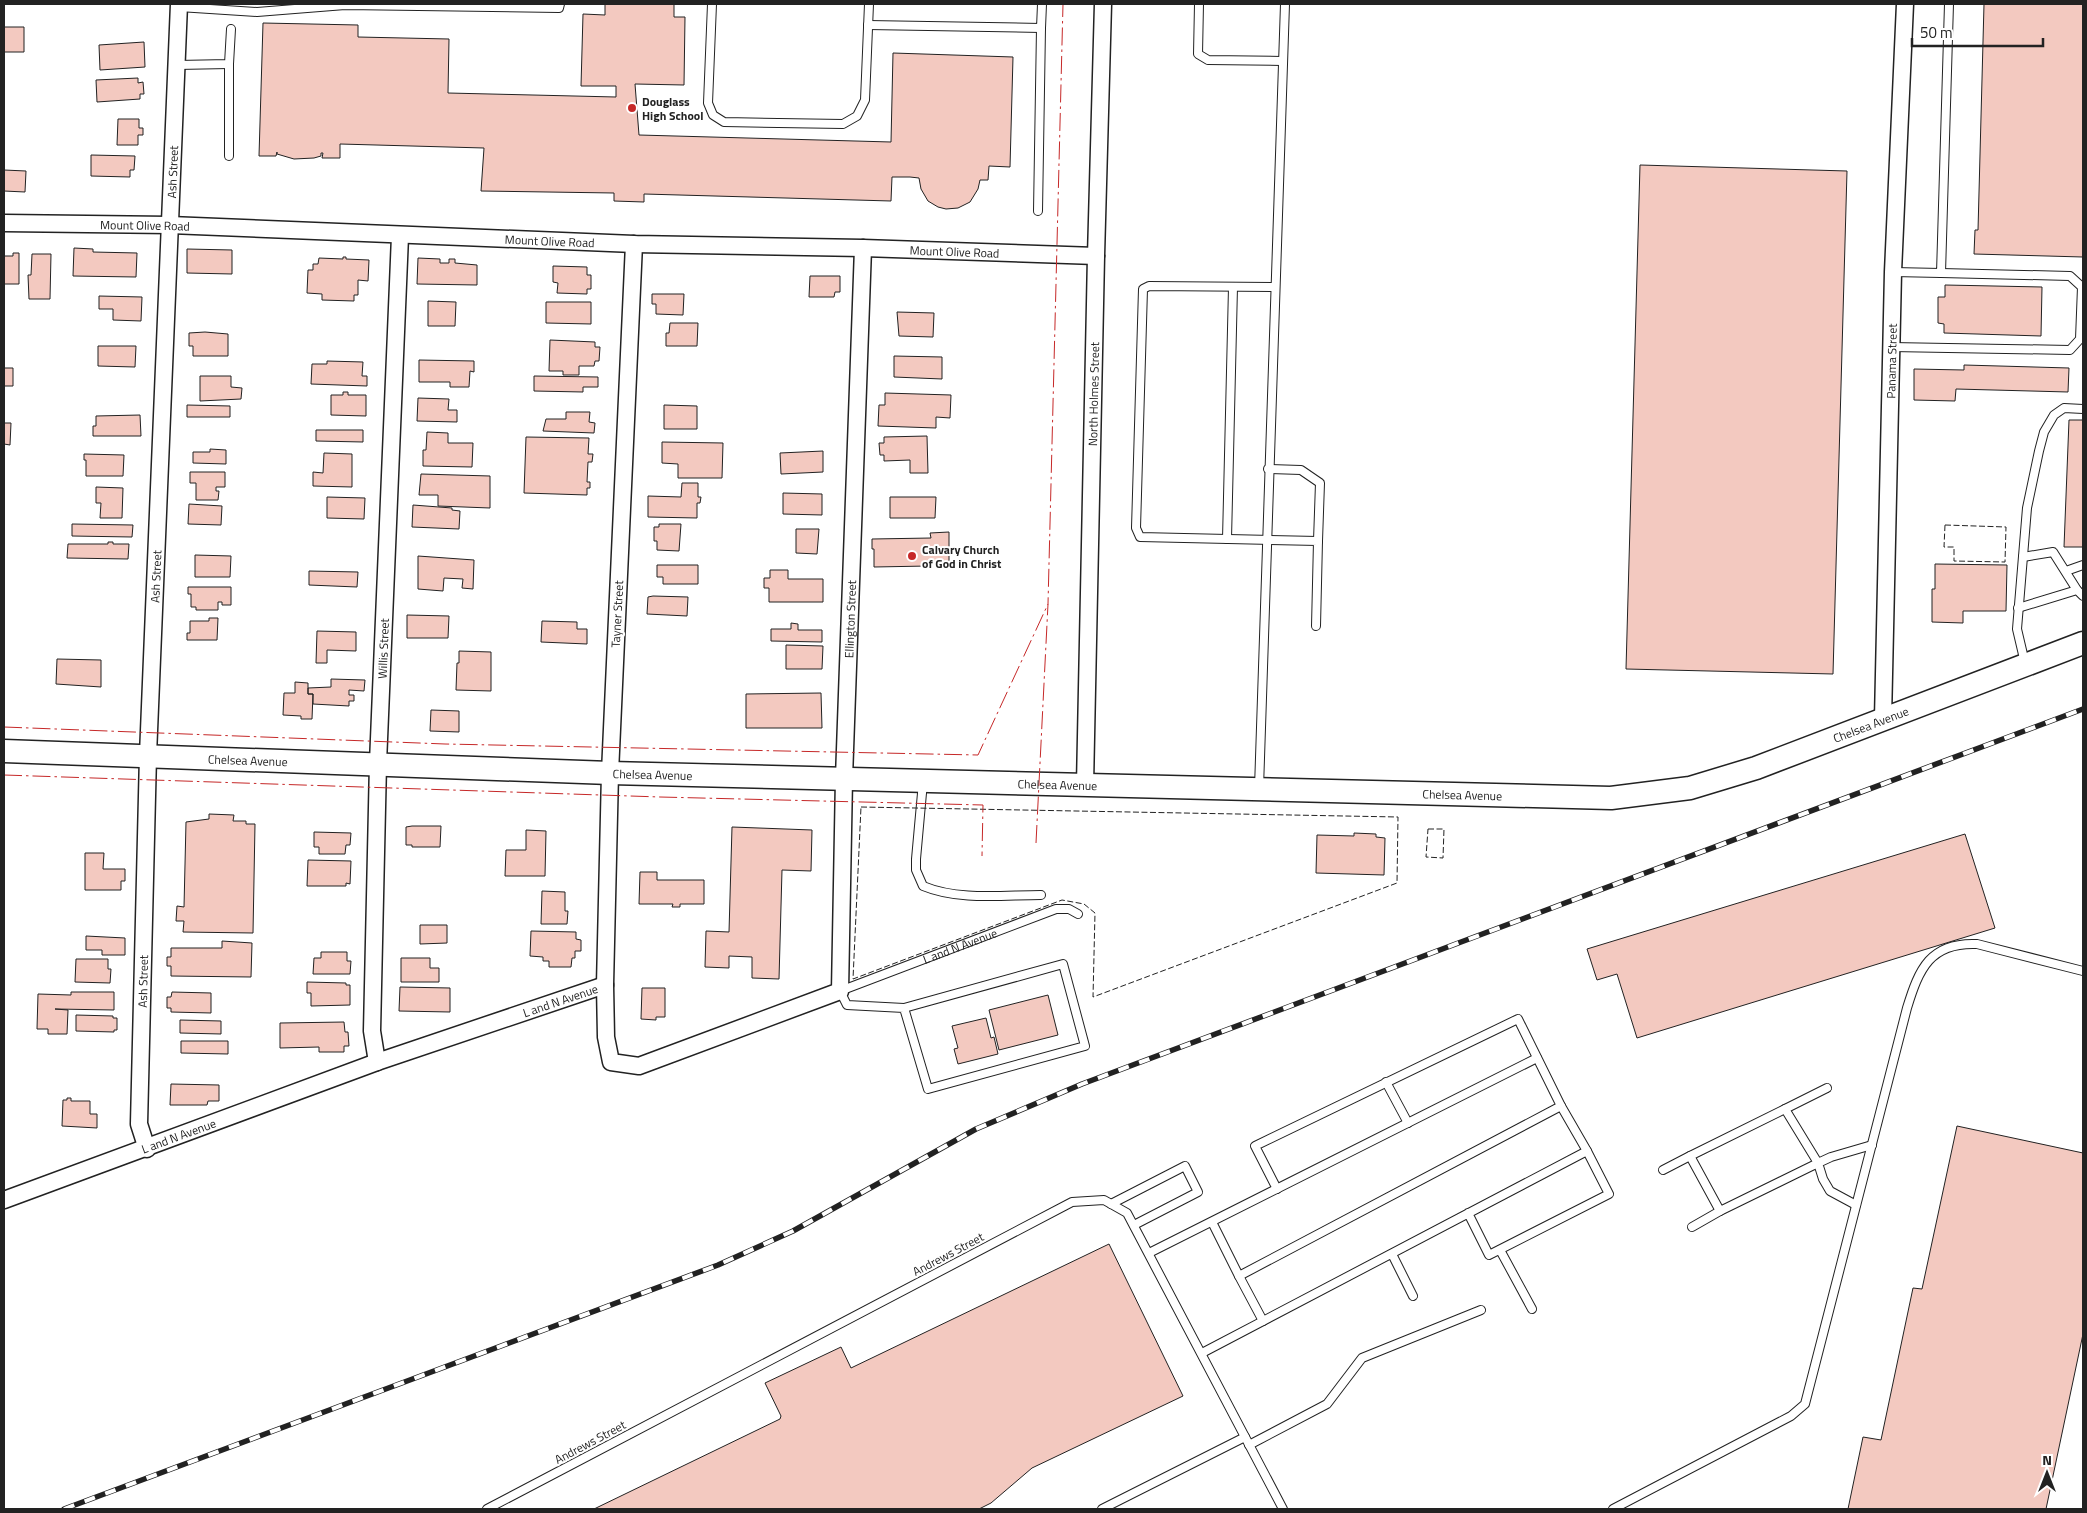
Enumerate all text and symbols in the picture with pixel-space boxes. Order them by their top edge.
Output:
scale bar [1912,15,2043,47]
text: 50 m [1920,21,1953,44]
place label: Douglass High School [642,92,703,125]
marker: Douglass High School [626,102,638,114]
street label: Ash Street [161,144,183,199]
street label: Mount Olive Road [100,215,190,235]
street label: Mount Olive Road [504,229,595,252]
street label: Mount Olive Road [909,240,1000,262]
street label: Panama Street [1881,322,1901,399]
street label: North Holmes Street [1083,341,1104,446]
place label: Calvary Church of God in Christ [922,540,1002,573]
street label: Ash Street [145,549,166,603]
marker: Calvary Church of God in Christ [906,550,918,562]
street label: Tayner Street [606,579,628,648]
street label: Ellington Street [839,579,861,658]
street label: Willis Street [372,617,394,679]
street label: Chelsea Avenue [1830,701,1911,747]
street label: Chelsea Avenue [208,749,288,771]
street label: Chelsea Avenue [613,764,693,785]
street label: Chelsea Avenue [1017,774,1098,795]
street label: Chelsea Avenue [1422,784,1502,805]
street label: L and N Avenue [920,923,1000,968]
street label: Ash Street [132,954,153,1008]
street label: L and N Avenue [520,979,600,1022]
street label: L and N Avenue [138,1113,218,1158]
street label: Andrews Street [909,1227,988,1281]
street label: Andrews Street [551,1415,630,1469]
north arrow [2022,1448,2072,1498]
text: N [2042,1449,2052,1470]

